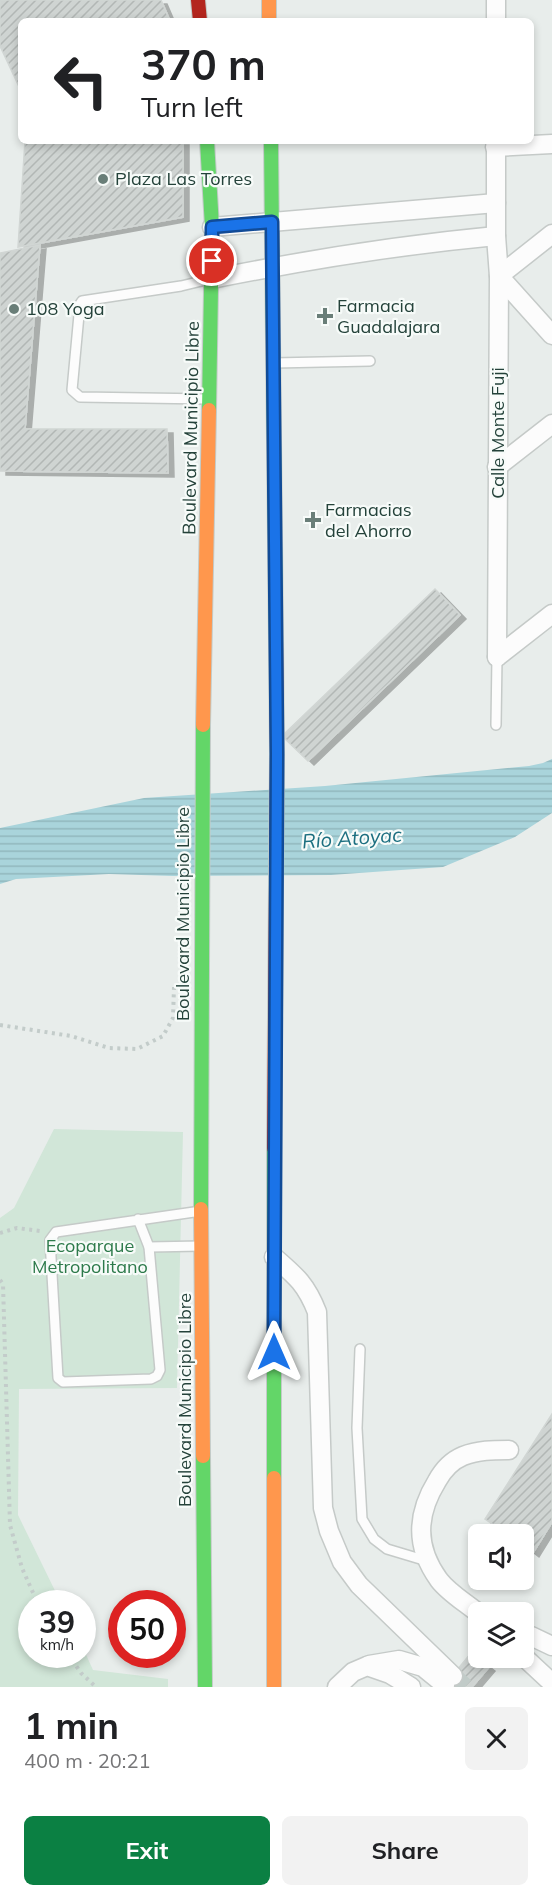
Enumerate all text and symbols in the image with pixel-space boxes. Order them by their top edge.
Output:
text: 370 m [141,38,266,91]
icon: left [42,42,120,120]
text: Turn left [141,90,243,124]
place label: Plaza Las Torres [115,167,252,190]
marker: Plaza Las Torres [96,172,110,186]
pin [186,235,237,286]
icon: arrive [195,244,228,277]
place label: Farmacia Guadalajara [337,294,440,338]
place label: 108 Yoga [26,297,105,320]
marker: 108 Yoga [7,302,21,316]
marker: Farmacia Guadalajara [318,309,332,323]
street label: Boulevard Municipio Libre [177,321,204,535]
street label: Calle Monte Fuji [486,367,509,499]
place label: Farmacias del Ahorro [325,498,412,542]
marker: Farmacias del Ahorro [306,513,320,527]
street label: Boulevard Municipio Libre [171,807,194,1021]
water label: Río Atoyac [301,822,403,853]
park label: Ecoparque Metropolitano [32,1234,148,1278]
street label: Boulevard Municipio Libre [173,1293,196,1507]
position arrow [242,1320,306,1384]
map controls [468,1524,534,1668]
button: sound [468,1524,534,1590]
speed limit sign: 50 [108,1590,186,1668]
button: layers [468,1602,534,1668]
text: 39 [39,1603,75,1641]
text: km/h [40,1635,74,1654]
text: 1 min [24,1703,119,1748]
button: close [465,1707,528,1770]
text: 400 m · 20:21 [24,1748,150,1773]
button: Exit [24,1816,270,1885]
button: Share [282,1816,528,1885]

